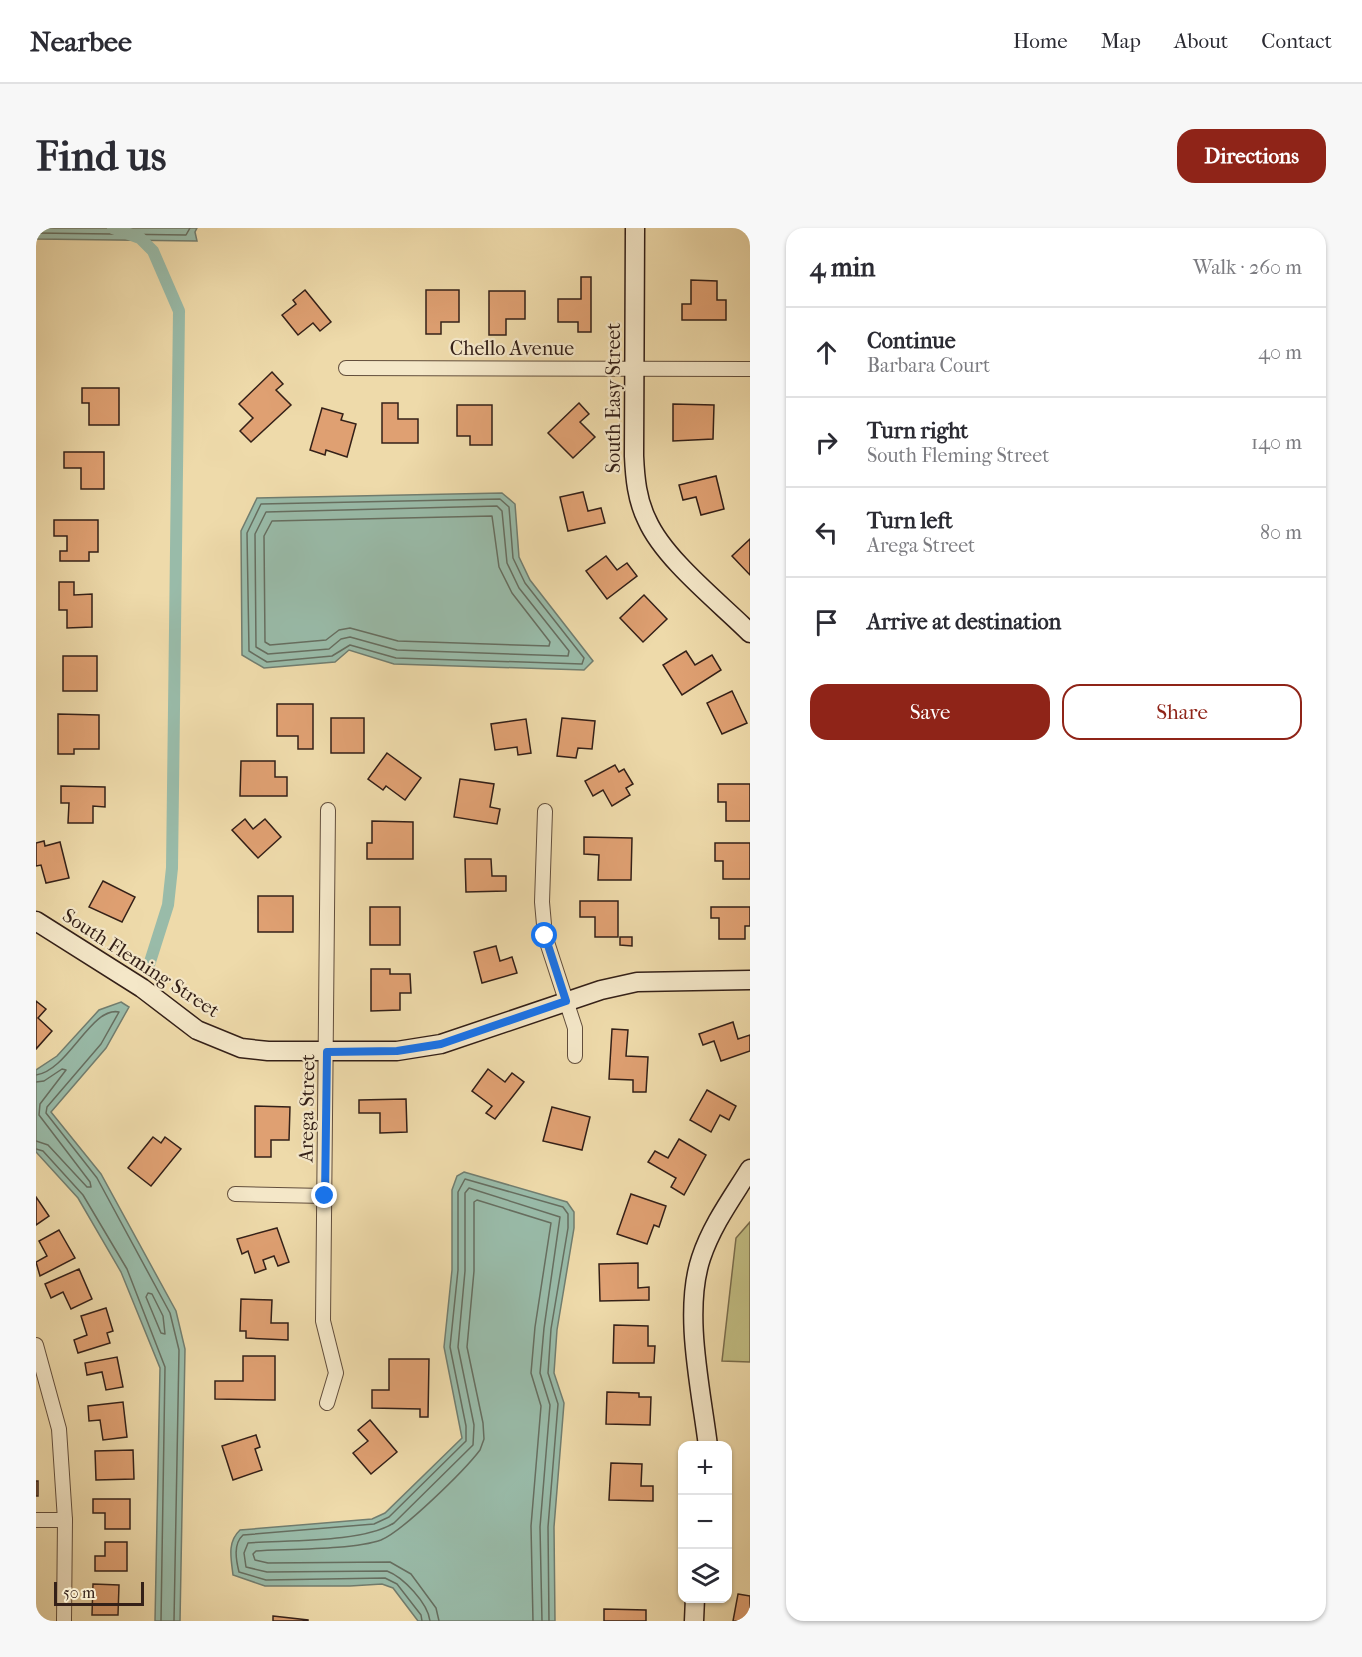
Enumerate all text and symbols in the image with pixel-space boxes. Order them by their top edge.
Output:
text: Nearbee [30,25,132,58]
text: Home [1013,29,1068,53]
text: Map [1101,29,1141,53]
text: About [1174,29,1228,53]
text: Contact [1261,29,1332,53]
button: Directions [1177,129,1326,183]
text: Find us [36,132,166,181]
text: 4 min [810,252,875,283]
text: Walk · 260 m [1193,256,1302,279]
street label: South Easy Street [602,323,625,473]
text: Continue [867,328,956,354]
icon: ahead [810,336,843,369]
street label: Chello Avenue [450,337,574,360]
text: 40 m [1258,341,1302,364]
text: Barbara Court [867,354,990,377]
text: Turn right [867,418,968,444]
icon: right [810,426,843,459]
text: 140 m [1251,431,1302,454]
text: South Fleming Street [867,444,1049,467]
text: Turn left [867,508,953,534]
icon: left [810,516,843,549]
text: 80 m [1260,521,1302,544]
text: Arega Street [867,534,975,557]
icon: arrive [810,606,843,639]
text: Arrive at destination [867,609,1061,635]
button: Save [810,684,1050,740]
button: Share [1062,684,1302,740]
street label: South Fleming Street [58,904,224,1022]
route start [531,922,557,948]
street label: Arega Street [295,1054,319,1163]
route end [311,1182,337,1208]
map controls [678,1441,732,1603]
button: + [678,1441,732,1495]
button: − [678,1495,732,1549]
button: layers [678,1549,732,1603]
scale bar [54,1579,144,1606]
text: 50 m [63,1583,95,1602]

